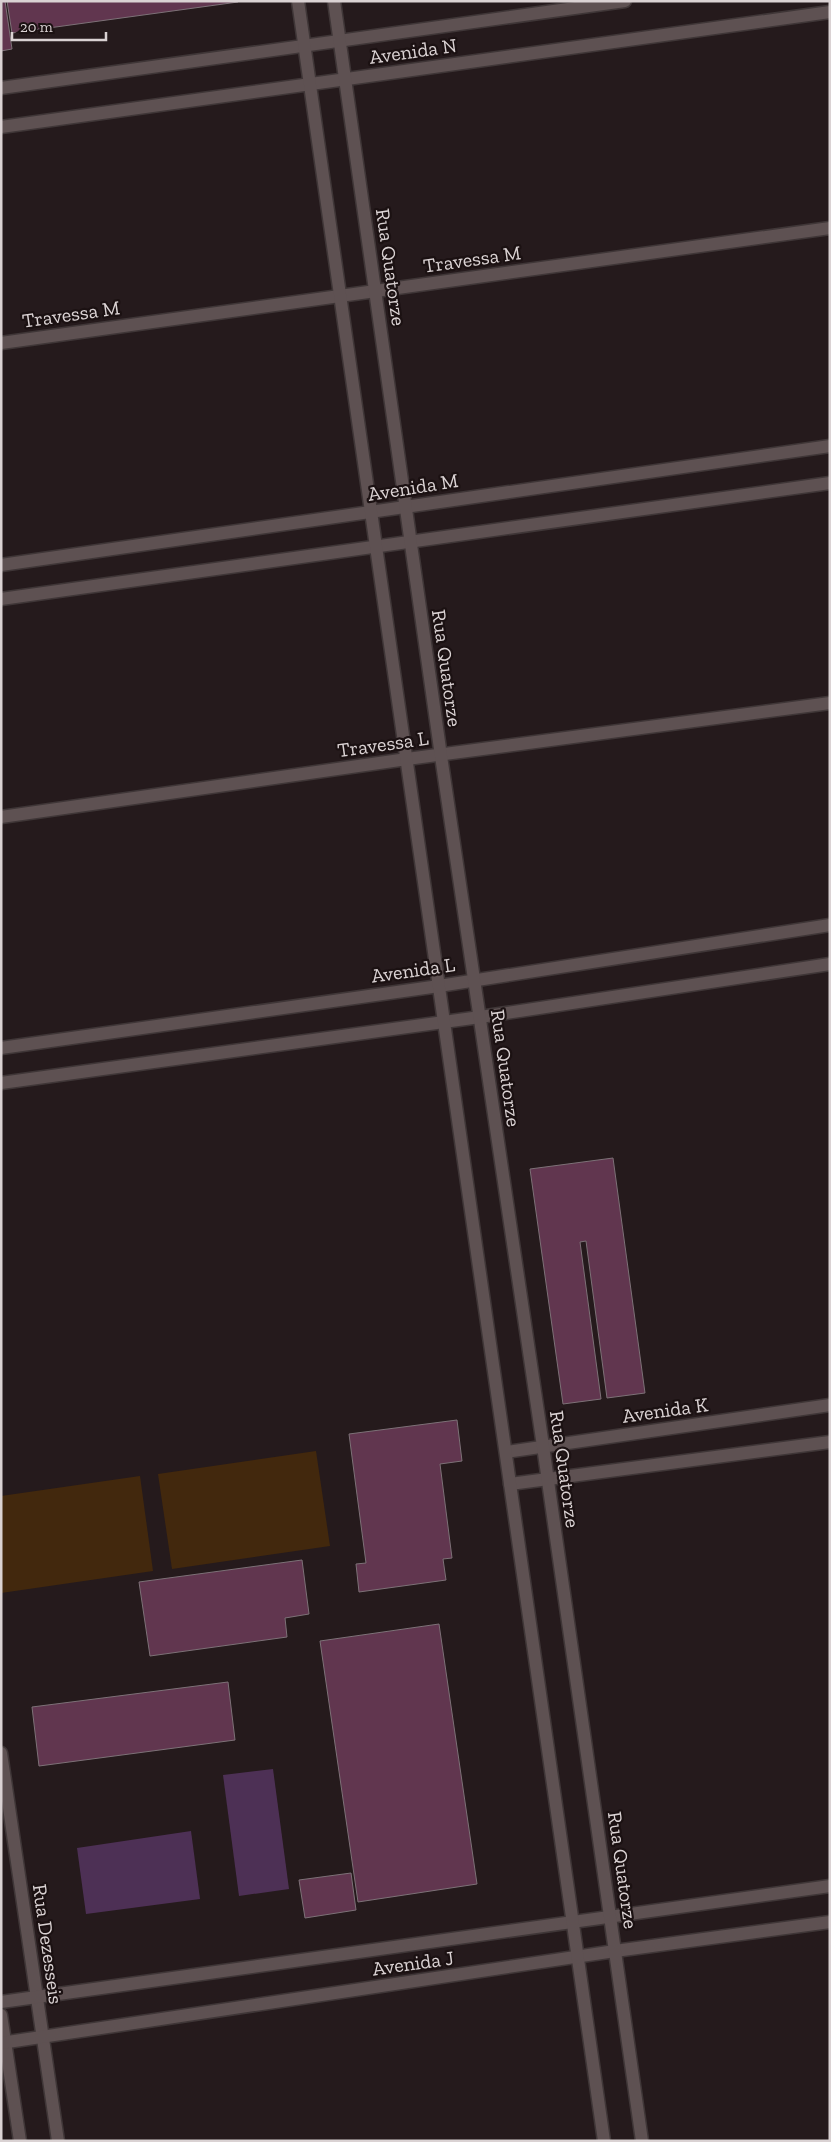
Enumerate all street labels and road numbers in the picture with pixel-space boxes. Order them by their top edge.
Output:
street label: Avenida N [368,33,459,69]
street label: Rua Quatorze [371,207,411,327]
street label: Travessa M [422,240,522,278]
street label: Travessa M [21,295,121,333]
street label: Avenida M [366,468,460,506]
street label: Rua Quatorze [427,608,467,728]
street label: Travessa L [336,726,430,762]
street label: Avenida L [370,952,457,988]
street label: Rua Quatorze [486,1008,526,1128]
street label: Avenida K [621,1392,710,1428]
street label: Rua Quatorze [545,1409,585,1529]
street label: Rua Quatorze [603,1810,643,1930]
street label: Rua Dezesseis [28,1882,68,2006]
street label: Avenida J [371,1945,455,1981]

